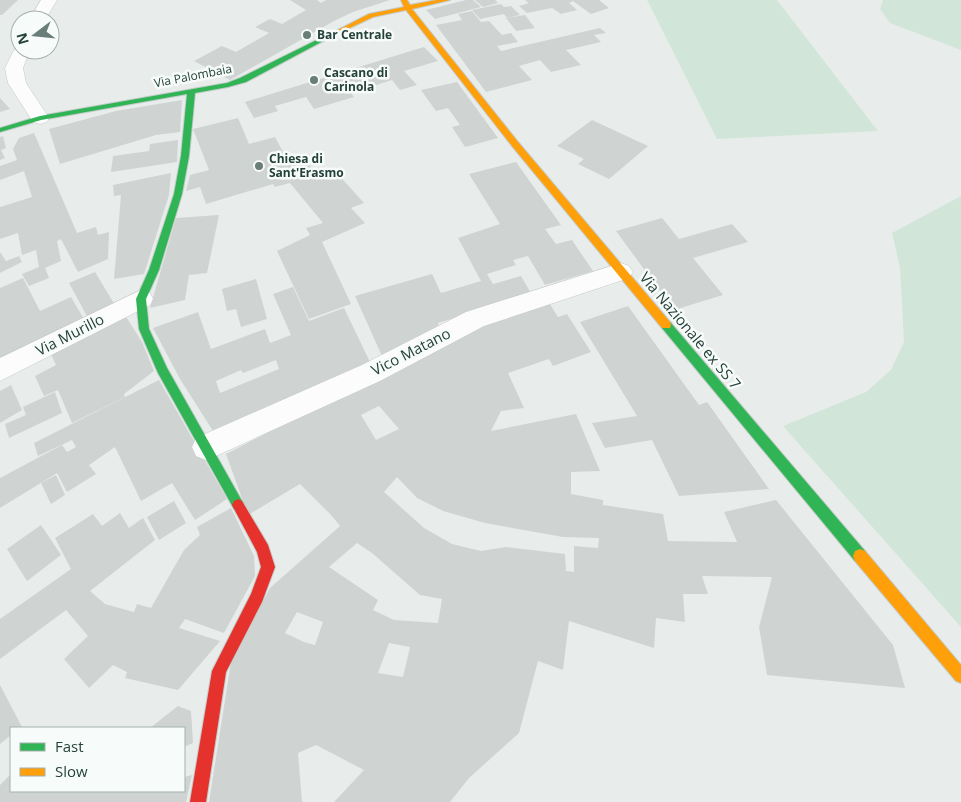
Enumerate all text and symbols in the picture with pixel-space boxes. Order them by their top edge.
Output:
north arrow [10,10,60,60]
place label: Bar Centrale [317,26,392,43]
marker: Bar Centrale [301,29,313,41]
text: N [11,31,33,47]
street label: Via Palombaia [153,60,233,91]
place label: Cascano di Carinola [324,64,388,95]
marker: Cascano di Carinola [308,74,320,86]
place label: Chiesa di Sant'Erasmo [269,150,344,181]
marker: Chiesa di Sant'Erasmo [253,160,265,172]
street label: Via Nazionale ex SS 7 [636,268,746,393]
street label: Via Murillo [32,308,107,360]
street label: Vico Matano [367,323,454,380]
legend [10,727,185,792]
text: Fast [55,736,84,756]
text: Slow [55,761,88,781]

